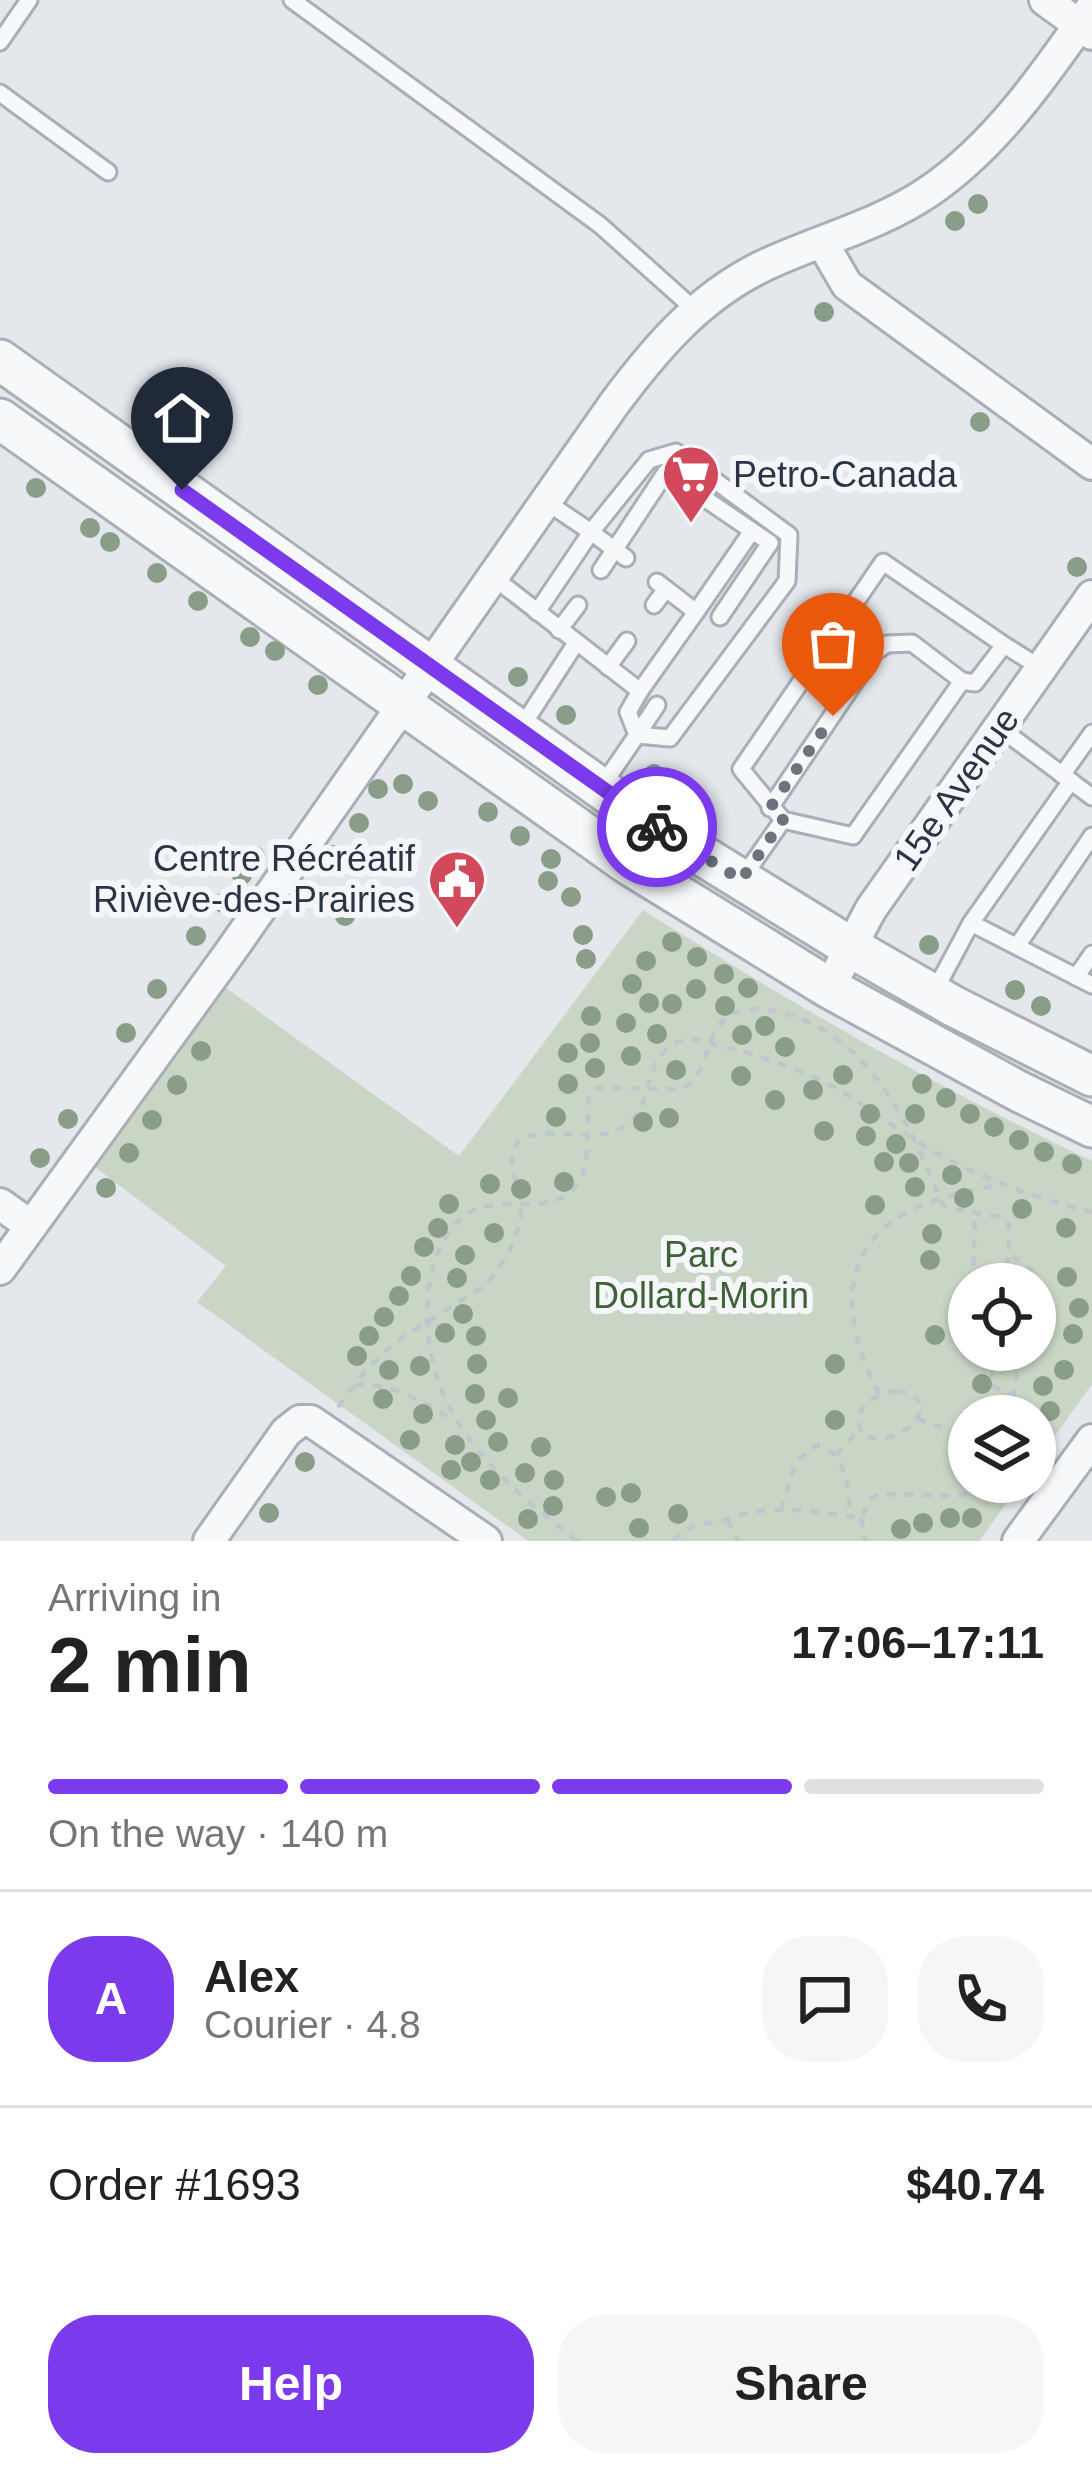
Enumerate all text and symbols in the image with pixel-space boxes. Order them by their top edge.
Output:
pin [131,367,233,490]
icon: home [149,385,215,451]
supermarket icon: Petro-Canada [660,443,722,525]
place label: Petro-Canada [733,454,958,495]
pin [782,593,884,716]
icon: bag [800,611,866,677]
street label: 15e Avenue [885,700,1027,878]
courier [597,767,717,887]
icon: bike [624,794,690,860]
place label: Centre Récréatif Riviève-des-Prairies [93,838,416,920]
public building icon: Centre Récréatif Riviève-des-Prairies [426,848,488,930]
park label: Parc Dollard-Morin [593,1234,809,1316]
map controls [948,1263,1056,1503]
button: locate [948,1263,1056,1371]
button: layers [948,1395,1056,1503]
text: Arriving in [48,1576,221,1619]
text: 17:06–17:11 [791,1617,1044,1668]
text: 2 min [48,1621,252,1709]
text: On the way · 140 m [48,1812,388,1855]
button: chat [762,1936,888,2062]
button: phone [918,1936,1044,2062]
text: Alex [204,1951,299,2002]
text: A [95,1973,127,2024]
text: Courier · 4.8 [204,2003,421,2046]
text: Order #1693 [48,2159,301,2210]
text: $40.74 [906,2159,1044,2210]
button: Help [48,2315,534,2453]
button: Share [558,2315,1044,2453]

